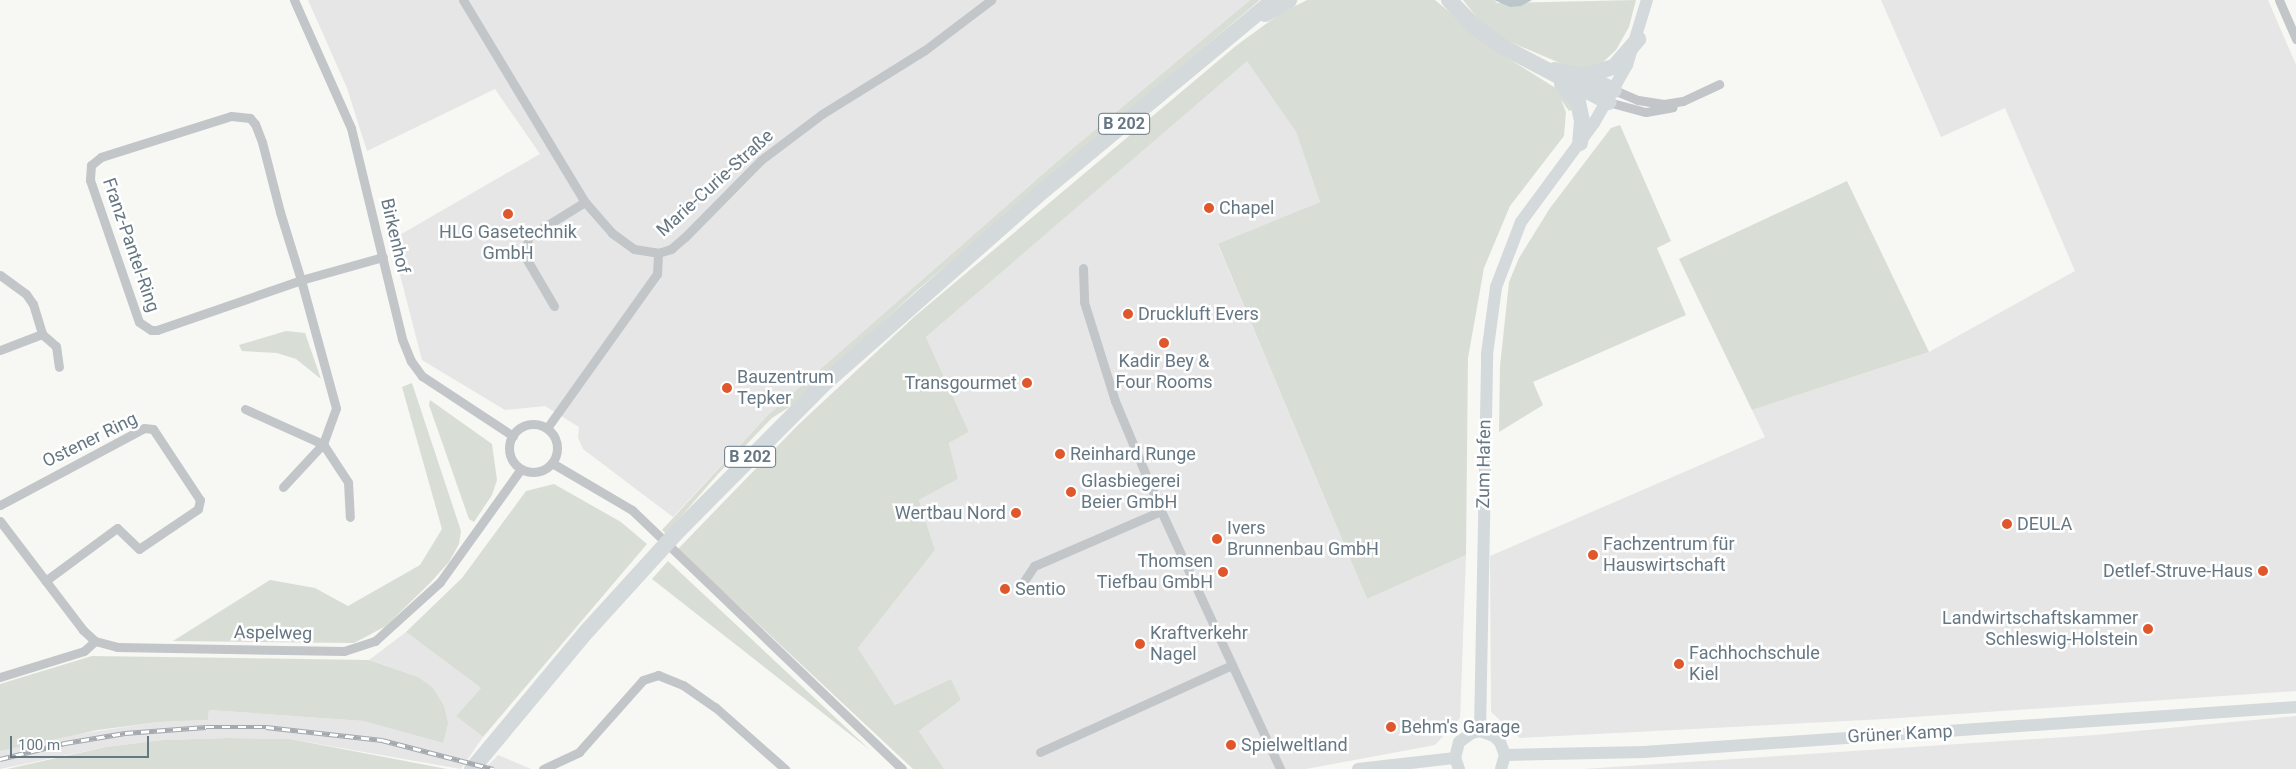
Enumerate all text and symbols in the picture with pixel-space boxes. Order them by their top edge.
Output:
road number: B 202 [1098,110,1150,138]
street label: Marie-Curie-Straße [652,125,778,241]
street label: Franz-Pantel-Ring [98,175,164,315]
street label: Birkenhof [376,196,414,276]
place label: Chapel [1219,197,1274,219]
marker: Chapel [1203,202,1215,214]
marker: HLG Gasetechnik GmbH [502,208,514,220]
place label: HLG Gasetechnik GmbH [439,222,577,264]
place label: Druckluft Evers [1138,303,1259,325]
marker: Druckluft Evers [1122,308,1134,320]
marker: Kadir Bey & Four Rooms [1158,337,1170,349]
place label: Kadir Bey & Four Rooms [1115,351,1213,394]
place label: Bauzentrum Tepker [737,367,834,409]
place label: Transgourmet [905,372,1017,394]
marker: Transgourmet [1021,377,1033,389]
marker: Bauzentrum Tepker [721,382,733,394]
street label: Ostener Ring [39,408,141,472]
street label: Zum Hafen [1472,419,1496,509]
place label: Reinhard Runge [1070,443,1196,465]
road number: B 202 [724,444,776,471]
marker: Reinhard Runge [1054,448,1066,460]
place label: Glasbiegerei Beier GmbH [1081,471,1180,514]
marker: Glasbiegerei Beier GmbH [1065,486,1077,498]
place label: Wertbau Nord [895,502,1006,524]
marker: Wertbau Nord [1010,507,1022,519]
place label: DEULA [2017,513,2072,535]
place label: Ivers Brunnenbau GmbH [1227,518,1379,560]
marker: DEULA [2001,518,2013,530]
marker: Ivers Brunnenbau GmbH [1211,533,1223,545]
place label: Fachzentrum für Hauswirtschaft [1603,534,1734,576]
marker: Fachzentrum für Hauswirtschaft [1587,549,1599,561]
place label: Thomsen Tiefbau GmbH [1097,551,1213,594]
place label: Detlef-Struve-Haus [2103,560,2253,582]
marker: Detlef-Struve-Haus [2257,565,2269,577]
marker: Thomsen Tiefbau GmbH [1217,566,1229,578]
place label: Sentio [1015,578,1066,600]
marker: Sentio [999,583,1011,595]
place label: Landwirtschaftskammer Schleswig-Holstein [1942,608,2138,650]
street label: Aspelweg [234,622,312,644]
place label: Kraftverkehr Nagel [1150,623,1248,666]
marker: Landwirtschaftskammer Schleswig-Holstein [2142,623,2154,635]
marker: Kraftverkehr Nagel [1134,638,1146,650]
place label: Fachhochschule Kiel [1689,643,1820,686]
marker: Fachhochschule Kiel [1673,658,1685,670]
place label: Behm's Garage [1401,716,1520,738]
street label: Grüner Kamp [1847,720,1953,748]
marker: Behm's Garage [1385,721,1397,733]
scale bar [12,726,151,758]
place label: Spielweltland [1241,734,1348,756]
text: 100 m [18,736,60,754]
marker: Spielweltland [1225,739,1237,751]

